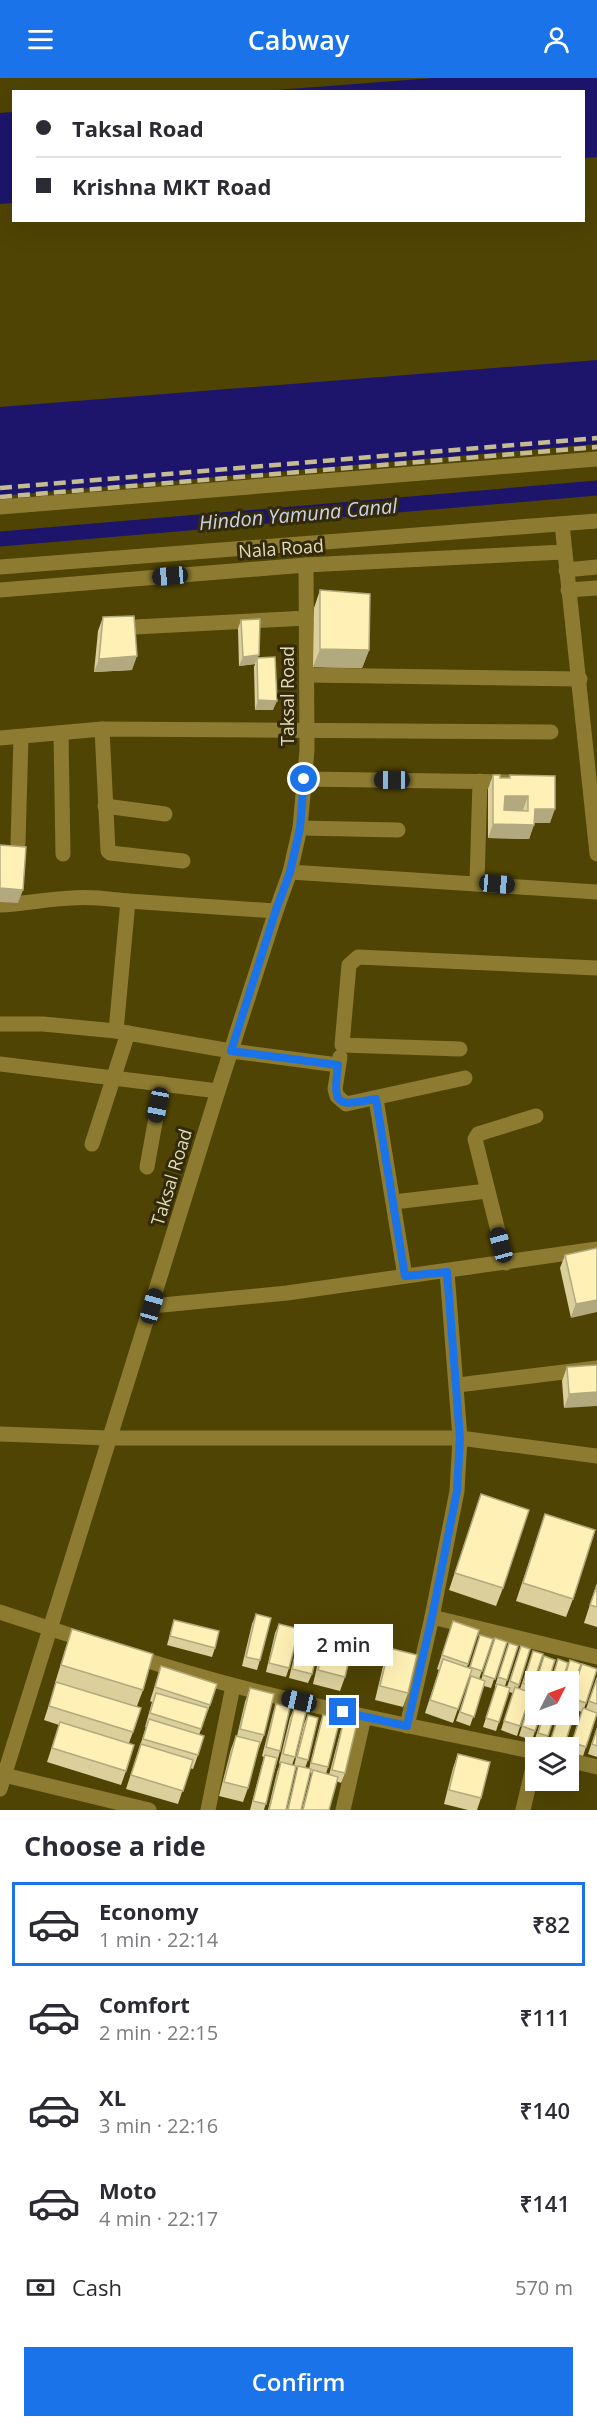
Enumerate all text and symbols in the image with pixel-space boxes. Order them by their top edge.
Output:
text: Cabway [248,21,349,58]
icon: menu [24,23,57,56]
icon: person [540,23,573,56]
text: Taksal Road [72,113,204,143]
text: Krishna MKT Road [72,171,271,201]
water label: Hindon Yamuna Canal [198,492,399,536]
street label: Nala Road [237,533,325,563]
car [151,565,189,587]
street label: Taksal Road [275,646,299,746]
route start [290,765,317,792]
car [374,771,410,789]
car [478,873,516,895]
car [146,1086,170,1124]
street label: Taksal Road [145,1126,197,1228]
car [488,1225,514,1265]
car [138,1286,166,1326]
callout: 2 min [294,1625,392,1667]
text: 2 min [317,1631,371,1658]
north arrow [525,1671,579,1725]
map controls [525,1671,579,1791]
car [279,1688,319,1714]
route end [329,1698,356,1725]
button: layers [525,1737,579,1791]
text: Choose a ride [24,1827,206,1864]
text: Economy [99,1896,198,1926]
icon: car [27,1897,81,1951]
text: ₹82 [532,1909,570,1939]
text: 1 min · 22:14 [99,1926,218,1953]
text: Comfort [99,1989,190,2019]
icon: car [27,1990,81,2044]
text: ₹111 [520,2002,570,2032]
text: 2 min · 22:15 [99,2019,218,2046]
text: XL [99,2082,126,2112]
icon: car [27,2083,81,2137]
text: ₹140 [520,2095,570,2125]
text: 3 min · 22:16 [99,2112,218,2139]
text: Moto [99,2175,157,2205]
icon: car [27,2176,81,2230]
text: ₹141 [520,2188,570,2218]
text: 4 min · 22:17 [99,2205,218,2232]
icon: cash [24,2271,57,2304]
text: Cash [72,2272,122,2302]
text: 570 m [515,2274,573,2301]
button: Confirm [24,2347,573,2416]

